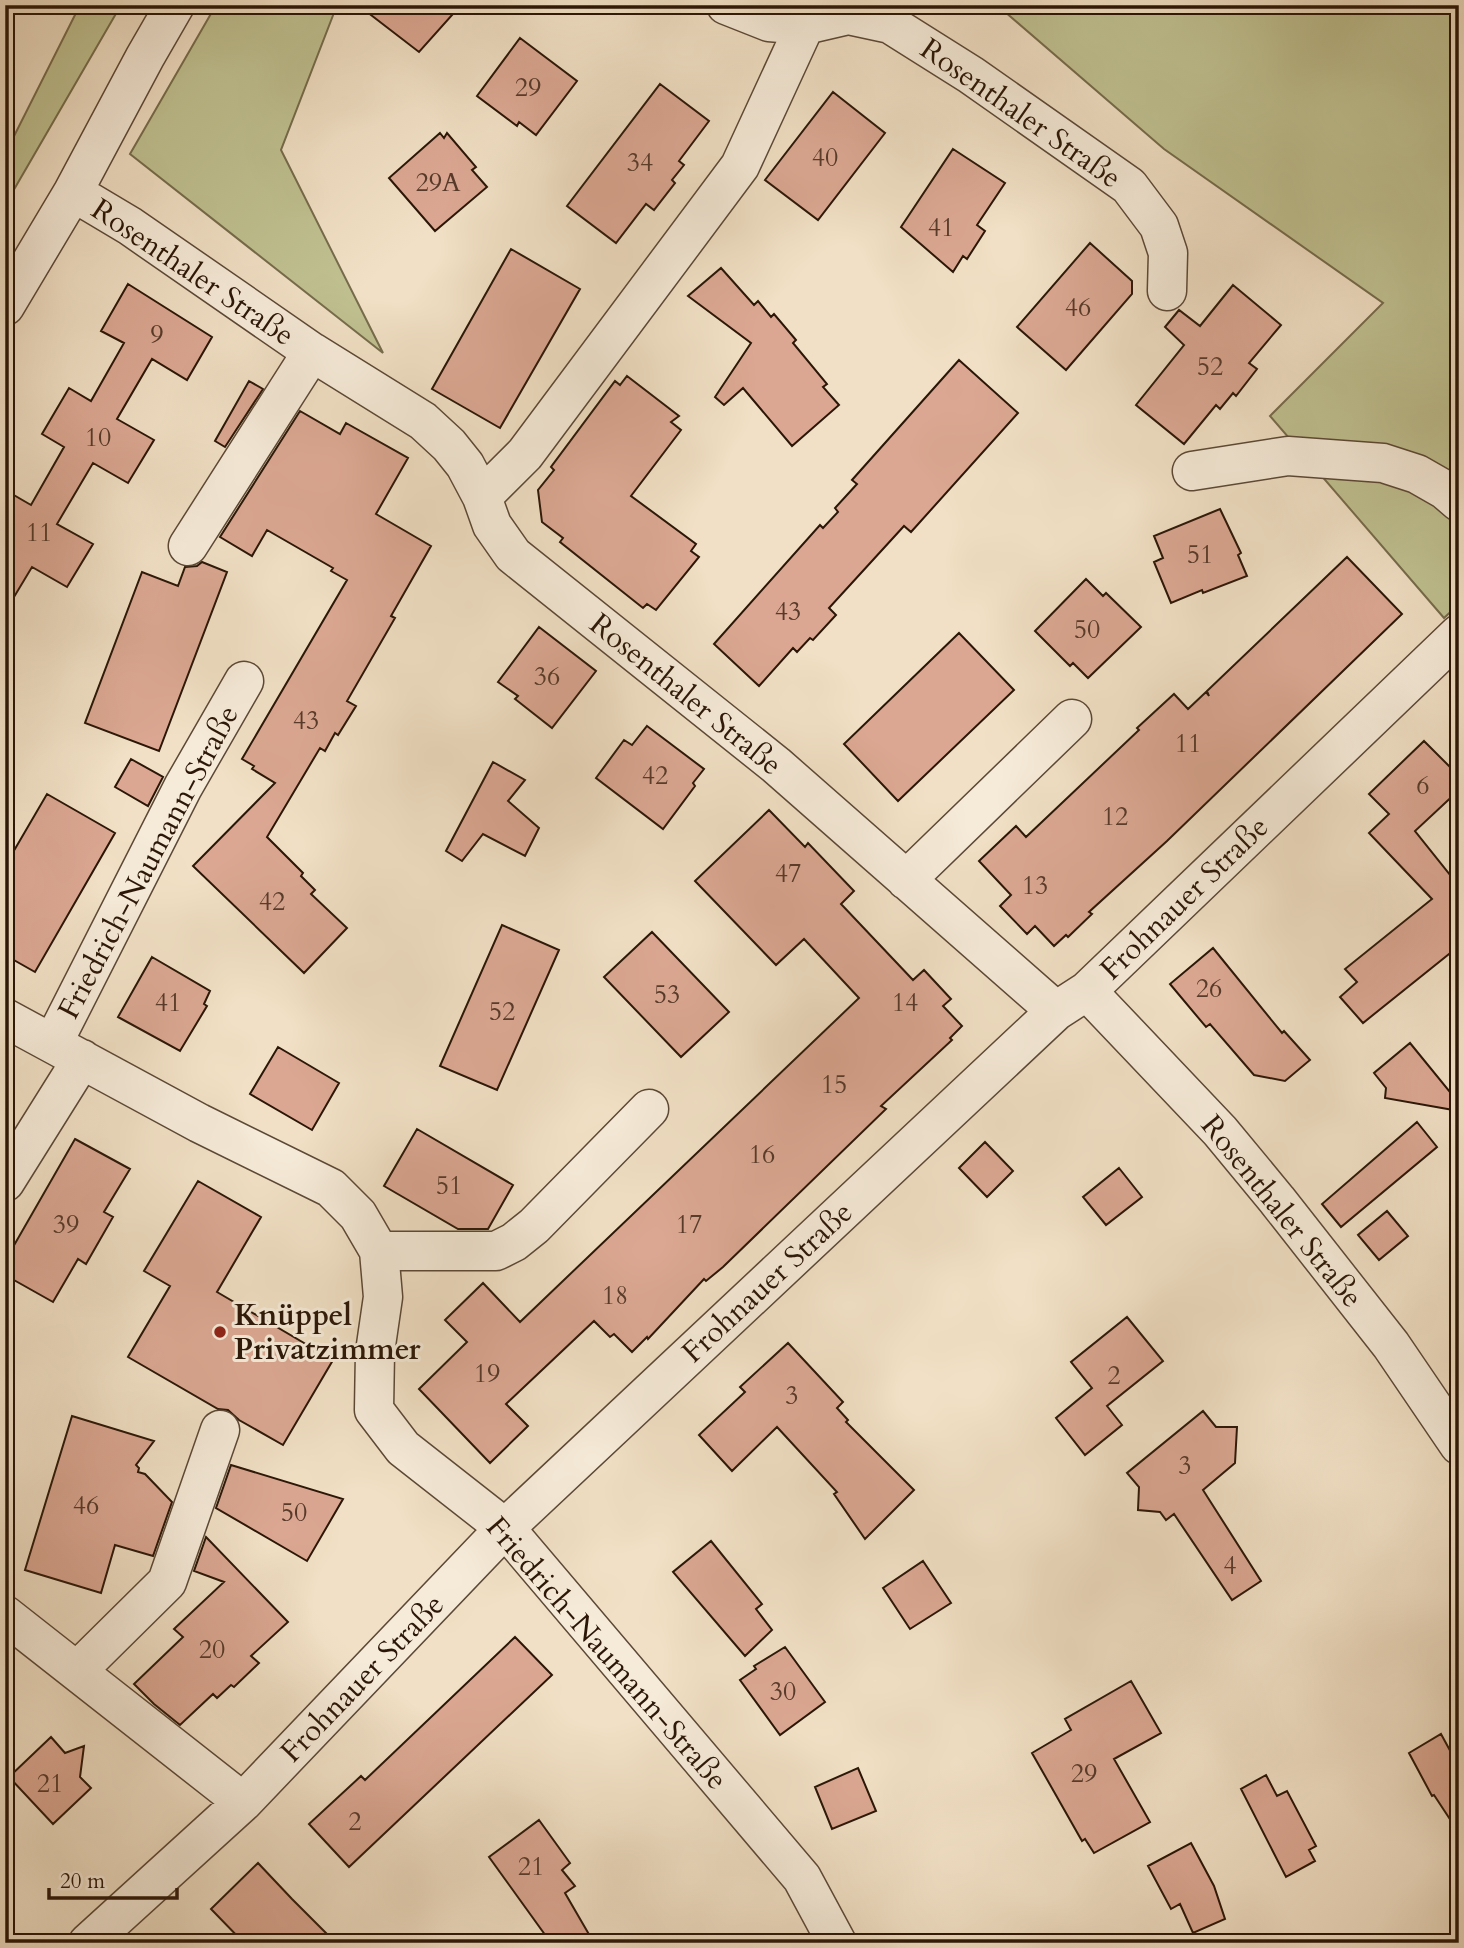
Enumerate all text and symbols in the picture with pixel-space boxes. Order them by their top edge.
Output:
street label: Rosenthaler Straße [912,29,1129,198]
house number: 29 [515,70,541,105]
house number: 40 [812,140,838,175]
house number: 34 [627,145,653,180]
house number: 29A [415,165,461,200]
street label: Rosenthaler Straße [83,189,302,356]
house number: 41 [928,210,954,245]
house number: 46 [1065,290,1091,325]
house number: 9 [150,317,164,352]
house number: 52 [1197,349,1223,384]
house number: 10 [85,420,111,455]
house number: 11 [26,515,52,550]
house number: 51 [1187,537,1213,572]
house number: 43 [775,594,801,629]
street label: Rosenthaler Straße [581,604,791,785]
house number: 50 [1074,612,1100,647]
house number: 36 [534,659,560,694]
street label: Friedrich-Naumann-Straße [48,698,249,1026]
house number: 43 [293,703,319,738]
house number: 11 [1175,726,1201,761]
house number: 42 [642,758,668,793]
house number: 6 [1416,768,1430,803]
house number: 12 [1102,799,1128,834]
street label: Frohnauer Straße [1091,807,1278,989]
house number: 47 [775,856,801,891]
house number: 13 [1022,868,1048,903]
house number: 42 [259,884,285,919]
house number: 26 [1196,971,1222,1006]
house number: 53 [654,977,680,1012]
house number: 41 [155,985,181,1020]
house number: 14 [892,985,918,1020]
house number: 52 [489,994,515,1029]
house number: 15 [821,1067,847,1102]
street label: Rosenthaler Straße [1191,1106,1372,1316]
house number: 16 [749,1137,775,1172]
house number: 51 [436,1168,462,1203]
street label: Frohnauer Straße [673,1192,862,1372]
house number: 39 [53,1207,79,1242]
house number: 17 [676,1207,702,1242]
house number: 18 [602,1278,628,1313]
place label: Knüppel Privatzimmer [234,1295,421,1370]
marker: Knüppel Privatzimmer [212,1324,228,1340]
house number: 19 [474,1356,500,1391]
house number: 2 [1107,1358,1121,1393]
house number: 3 [785,1378,799,1413]
house number: 3 [1178,1448,1192,1483]
house number: 46 [73,1488,99,1523]
house number: 50 [281,1495,307,1530]
street label: Friedrich-Naumann-Straße [476,1508,737,1799]
house number: 4 [1223,1548,1237,1583]
street label: Frohnauer Straße [271,1585,453,1772]
house number: 20 [199,1632,225,1667]
house number: 30 [770,1674,796,1709]
house number: 29 [1071,1756,1097,1791]
house number: 21 [37,1766,63,1801]
house number: 2 [348,1804,362,1839]
house number: 21 [518,1849,544,1884]
scale bar [49,1857,177,1901]
text: 20 m [60,1867,105,1896]

